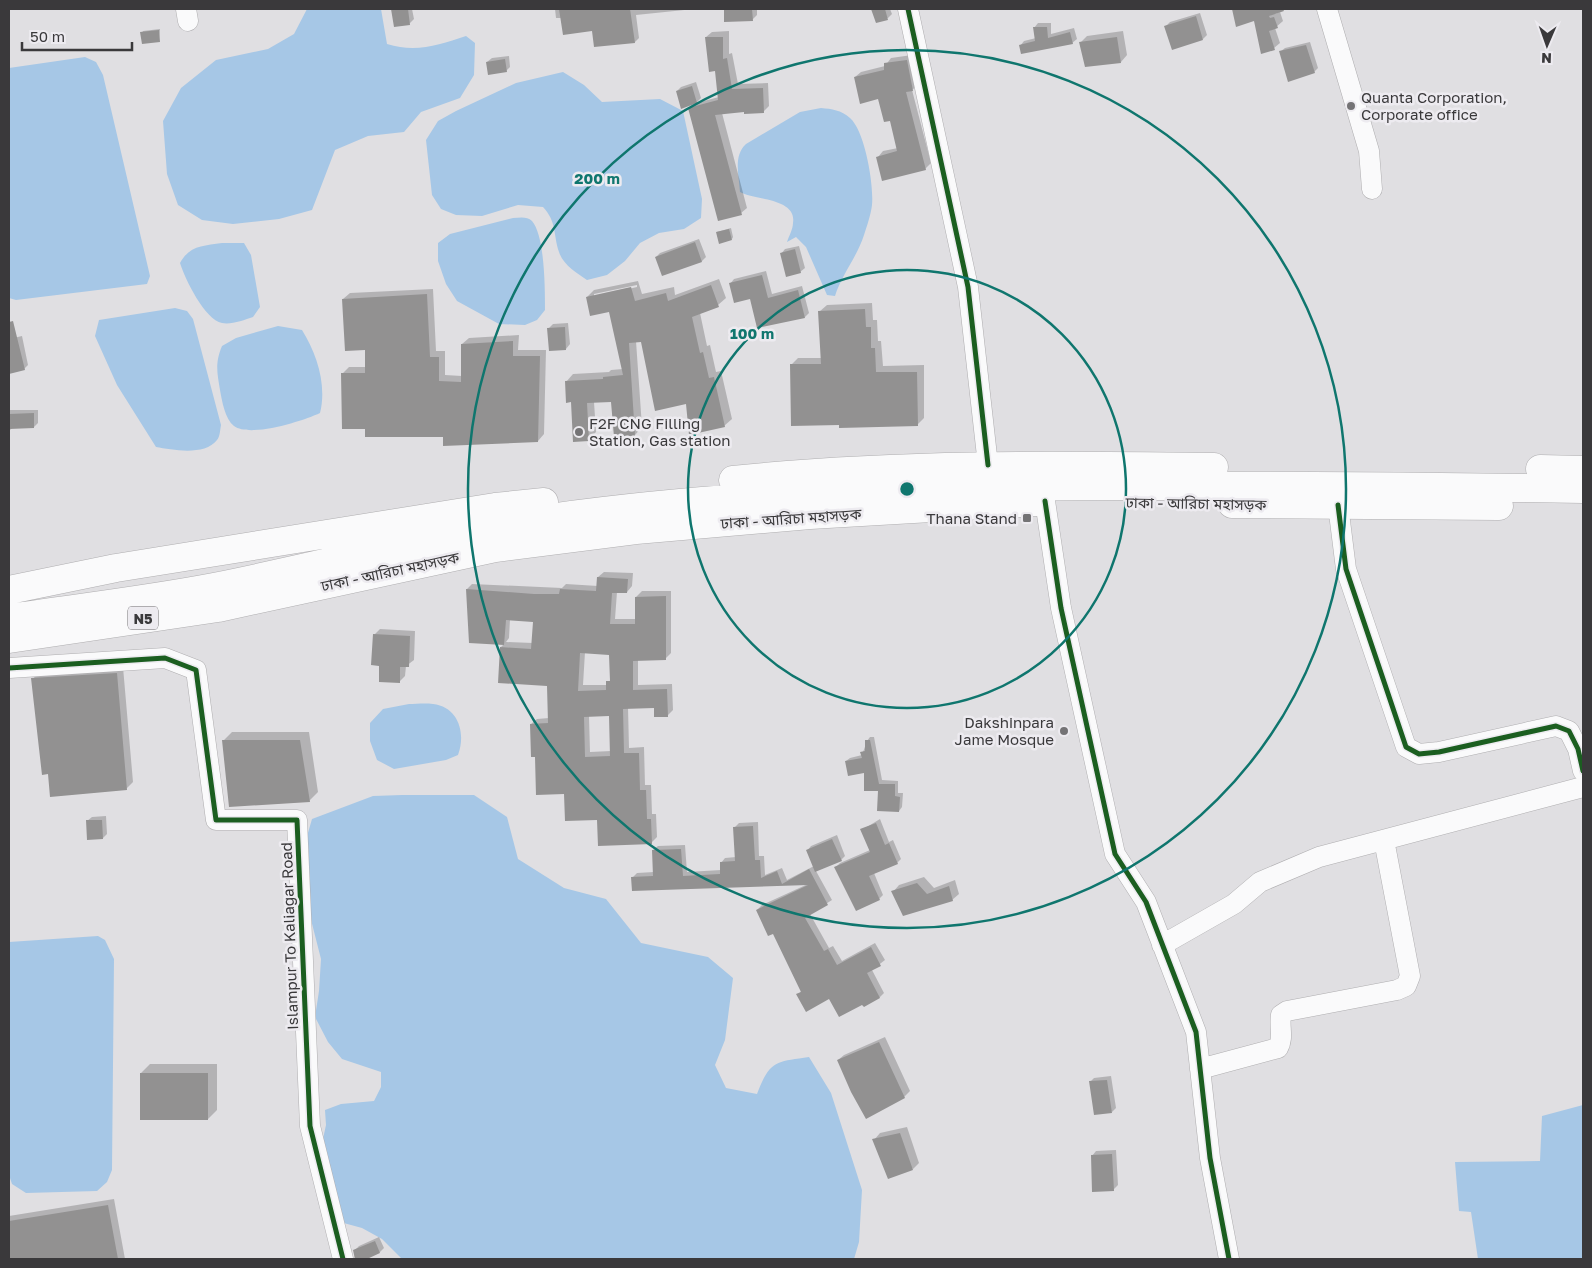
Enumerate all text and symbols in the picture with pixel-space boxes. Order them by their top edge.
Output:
scale bar [22,20,132,52]
north arrow [1522,20,1572,70]
text: 50 m [30,27,65,45]
text: N [1541,50,1552,67]
place label: Quanta Corporation, Corporate office [1361,88,1507,123]
marker: Quanta Corporation, Corporate office [1345,100,1357,112]
text: 200 m [574,169,620,187]
text: 100 m [730,324,774,342]
place label: F2F CNG Filling Station, Gas station [589,414,730,449]
marker: F2F CNG Filling Station, Gas station [573,426,585,438]
centre of rings [898,480,916,498]
street label: ঢাকা - আরিচা মহাসড়ক [1124,493,1267,513]
street label: ঢাকা - আরিচা মহাসড়ক [719,504,863,532]
place label: Thana Stand [926,509,1017,527]
marker: Thana Stand [1021,512,1033,524]
street label: ঢাকা - আরিচা মহাসড়ক [318,547,462,595]
road number: N5 [128,606,158,630]
place label: Dakshinpara Jame Mosque [955,713,1054,748]
marker: Dakshinpara Jame Mosque [1058,725,1070,737]
street label: Islampur To Kaliagar Road [277,842,301,1030]

